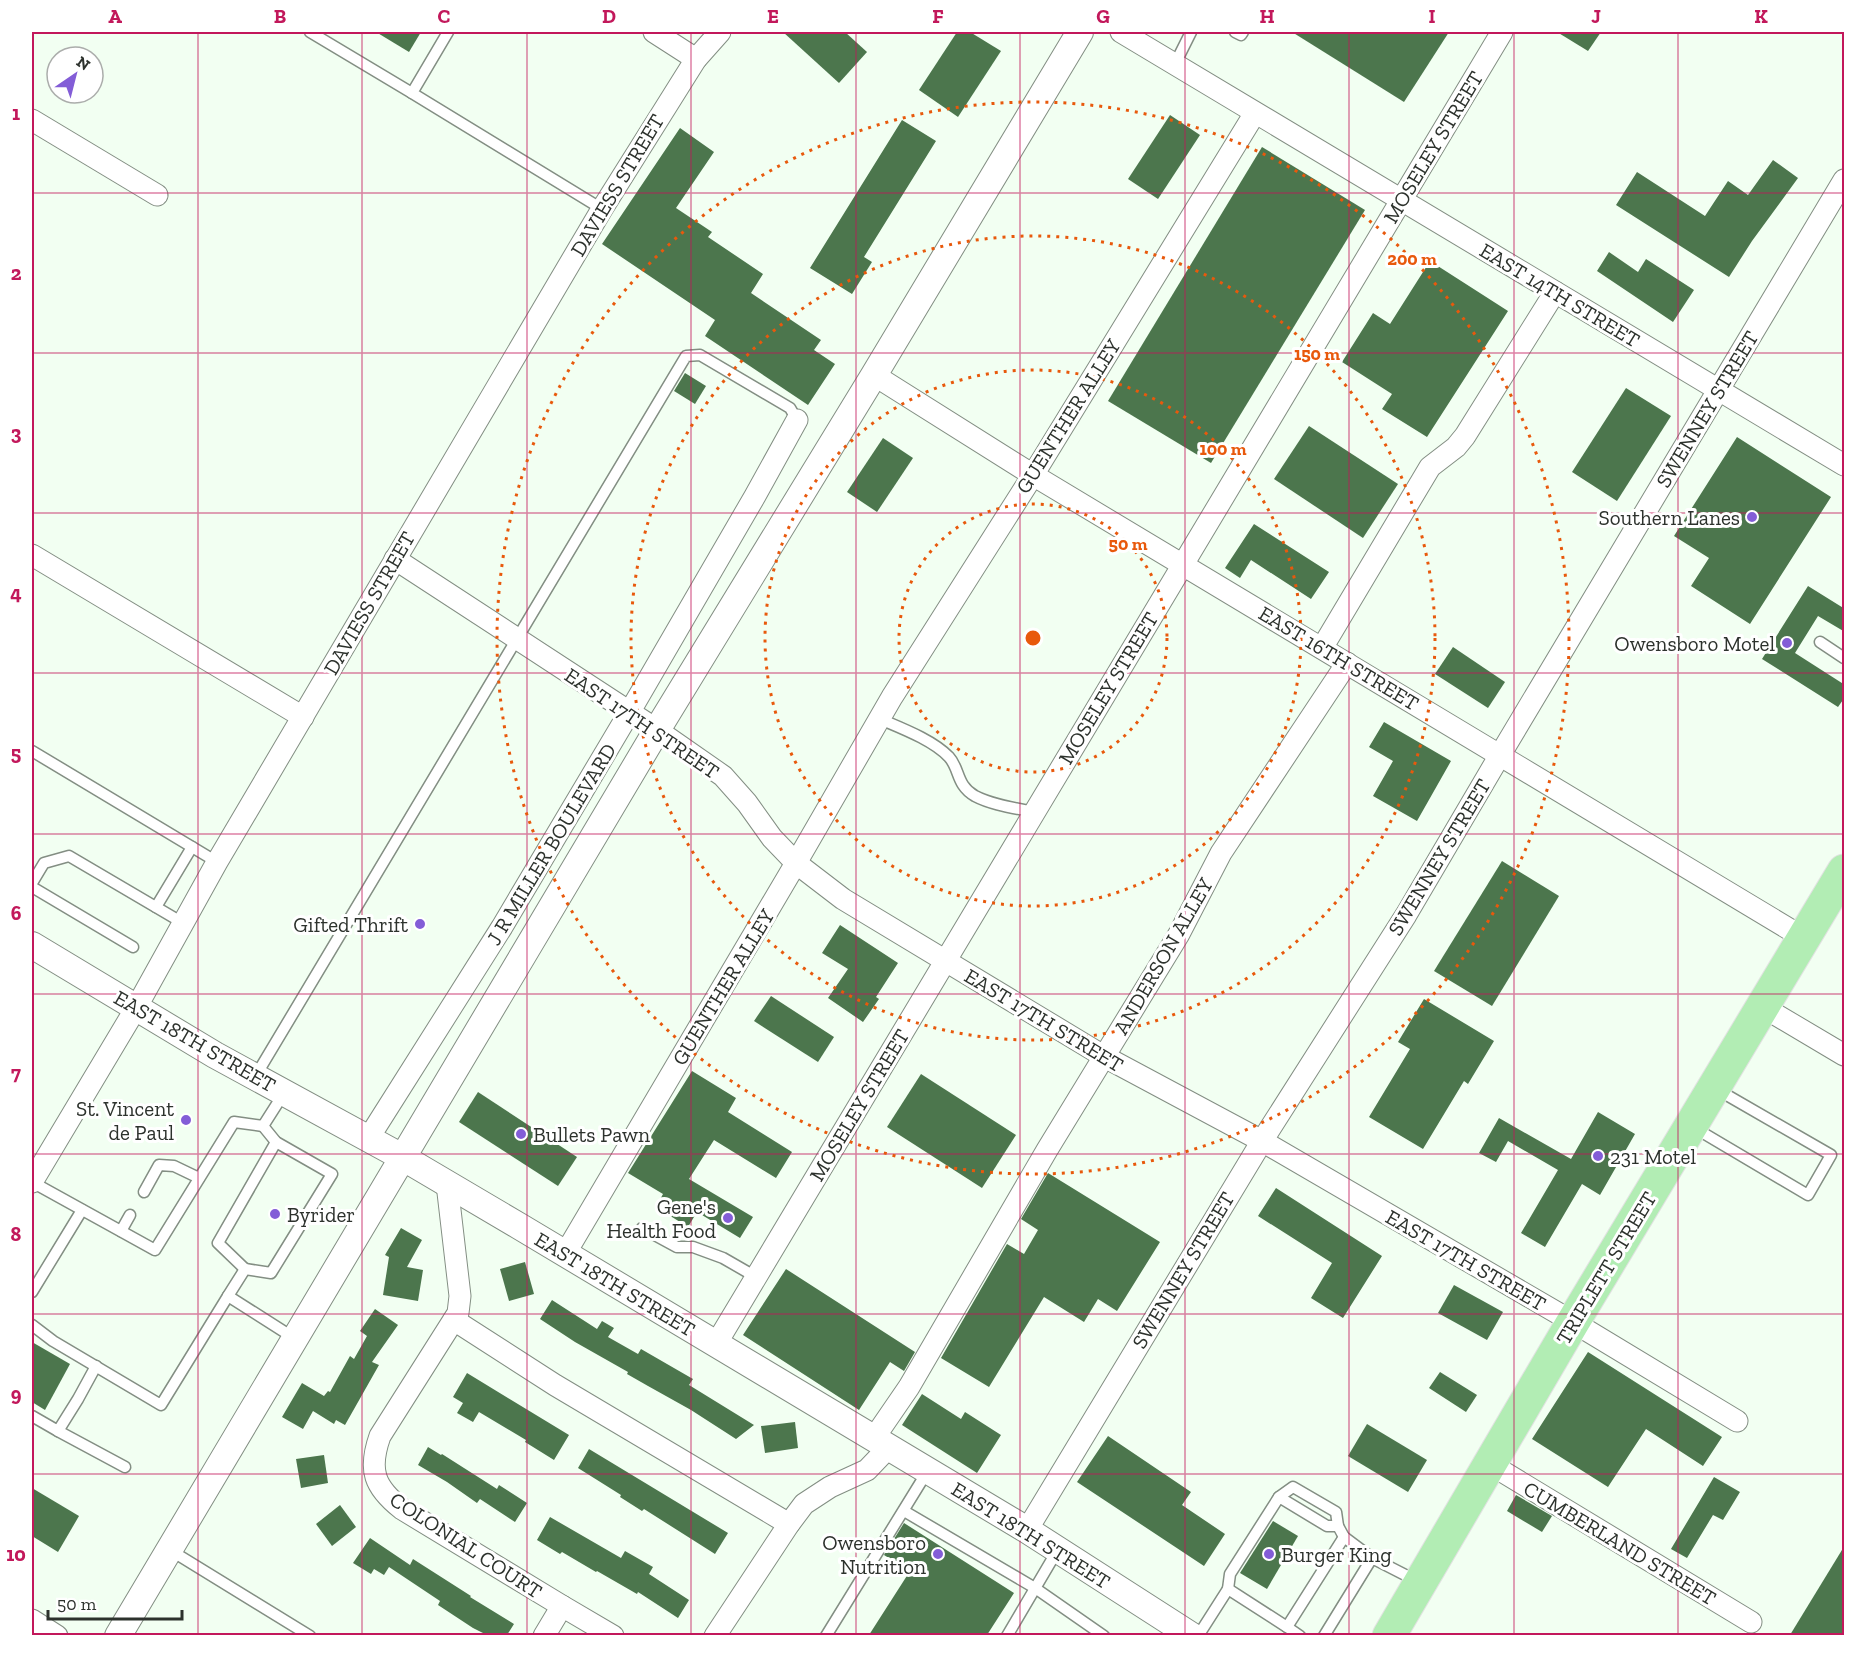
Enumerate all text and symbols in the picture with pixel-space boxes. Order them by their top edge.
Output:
text: A [108,4,122,28]
text: B [274,4,286,28]
text: C [438,4,451,28]
text: D [602,4,616,28]
text: E [767,4,779,28]
text: F [932,4,944,28]
text: G [1096,4,1110,28]
text: H [1259,4,1275,28]
text: I [1428,4,1436,28]
text: J [1591,4,1601,28]
text: K [1754,4,1768,28]
north arrow [45,45,105,105]
text: N [73,52,94,74]
street label: MOSELEY STREET [1378,67,1488,227]
text: 1 [12,101,20,125]
street label: DAVIESS STREET [565,110,669,260]
street label: EAST 14TH STREET [1476,237,1644,353]
text: 200 m [1387,248,1437,270]
text: 2 [11,261,22,285]
street label: SWENNEY STREET [1650,326,1764,492]
street label: GUENTHER ALLEY [1010,334,1126,498]
text: 150 m [1294,343,1340,365]
text: 3 [11,421,22,445]
text: 100 m [1199,438,1247,460]
place label: Southern Lanes [1599,505,1740,530]
marker: Southern Lanes [1745,510,1759,524]
street label: DAVIESS STREET [318,527,420,679]
text: 50 m [1109,533,1148,555]
text: 4 [10,581,22,605]
street label: EAST 16TH STREET [1254,600,1424,716]
street label: MOSELEY STREET [1053,608,1163,768]
centre of rings [1023,628,1043,648]
place label: Owensboro Motel [1614,631,1775,656]
marker: Owensboro Motel [1780,636,1794,650]
street label: EAST 17TH STREET [560,662,724,784]
street label: J R MILLER BOULEVARD [481,739,621,949]
text: 5 [11,741,21,765]
street label: SWENNEY STREET [1382,774,1496,940]
street label: ANDERSON ALLEY [1108,873,1218,1039]
text: 6 [11,901,22,925]
street label: GUENTHER ALLEY [667,904,779,1070]
place label: Gifted Thrift [293,912,408,937]
marker: Gifted Thrift [413,917,427,931]
street label: EAST 17TH STREET [960,963,1128,1077]
street label: EAST 18TH STREET [110,985,280,1097]
street label: MOSELEY STREET [804,1025,914,1185]
text: 7 [11,1061,21,1085]
place label: St. Vincent de Paul [76,1096,174,1145]
marker: St. Vincent de Paul [179,1113,193,1127]
place label: Bullets Pawn [533,1122,650,1147]
marker: Bullets Pawn [514,1127,528,1141]
place label: 231 Motel [1610,1144,1696,1169]
marker: 231 Motel [1591,1149,1605,1163]
street label: SWENNEY STREET [1126,1187,1240,1353]
street label: TRIPLETT STREET [1551,1187,1661,1349]
place label: Gene's Health Food [607,1194,716,1243]
place label: Byrider [287,1202,355,1227]
street label: EAST 17TH STREET [1381,1204,1551,1316]
marker: Byrider [268,1207,282,1221]
marker: Gene's Health Food [721,1211,735,1225]
text: 8 [11,1222,22,1246]
street label: EAST 18TH STREET [530,1226,700,1342]
text: 9 [11,1382,22,1406]
street label: EAST 18TH STREET [947,1476,1115,1594]
street label: CUMBERLAND STREET [1519,1476,1721,1610]
street label: COLONIAL COURT [385,1487,547,1603]
place label: Owensboro Nutrition [822,1530,926,1579]
text: 10 [6,1542,26,1566]
place label: Burger King [1281,1542,1392,1567]
marker: Owensboro Nutrition [931,1547,945,1561]
marker: Burger King [1262,1547,1276,1561]
scale bar [48,1583,182,1621]
text: 50 m [57,1593,97,1615]

